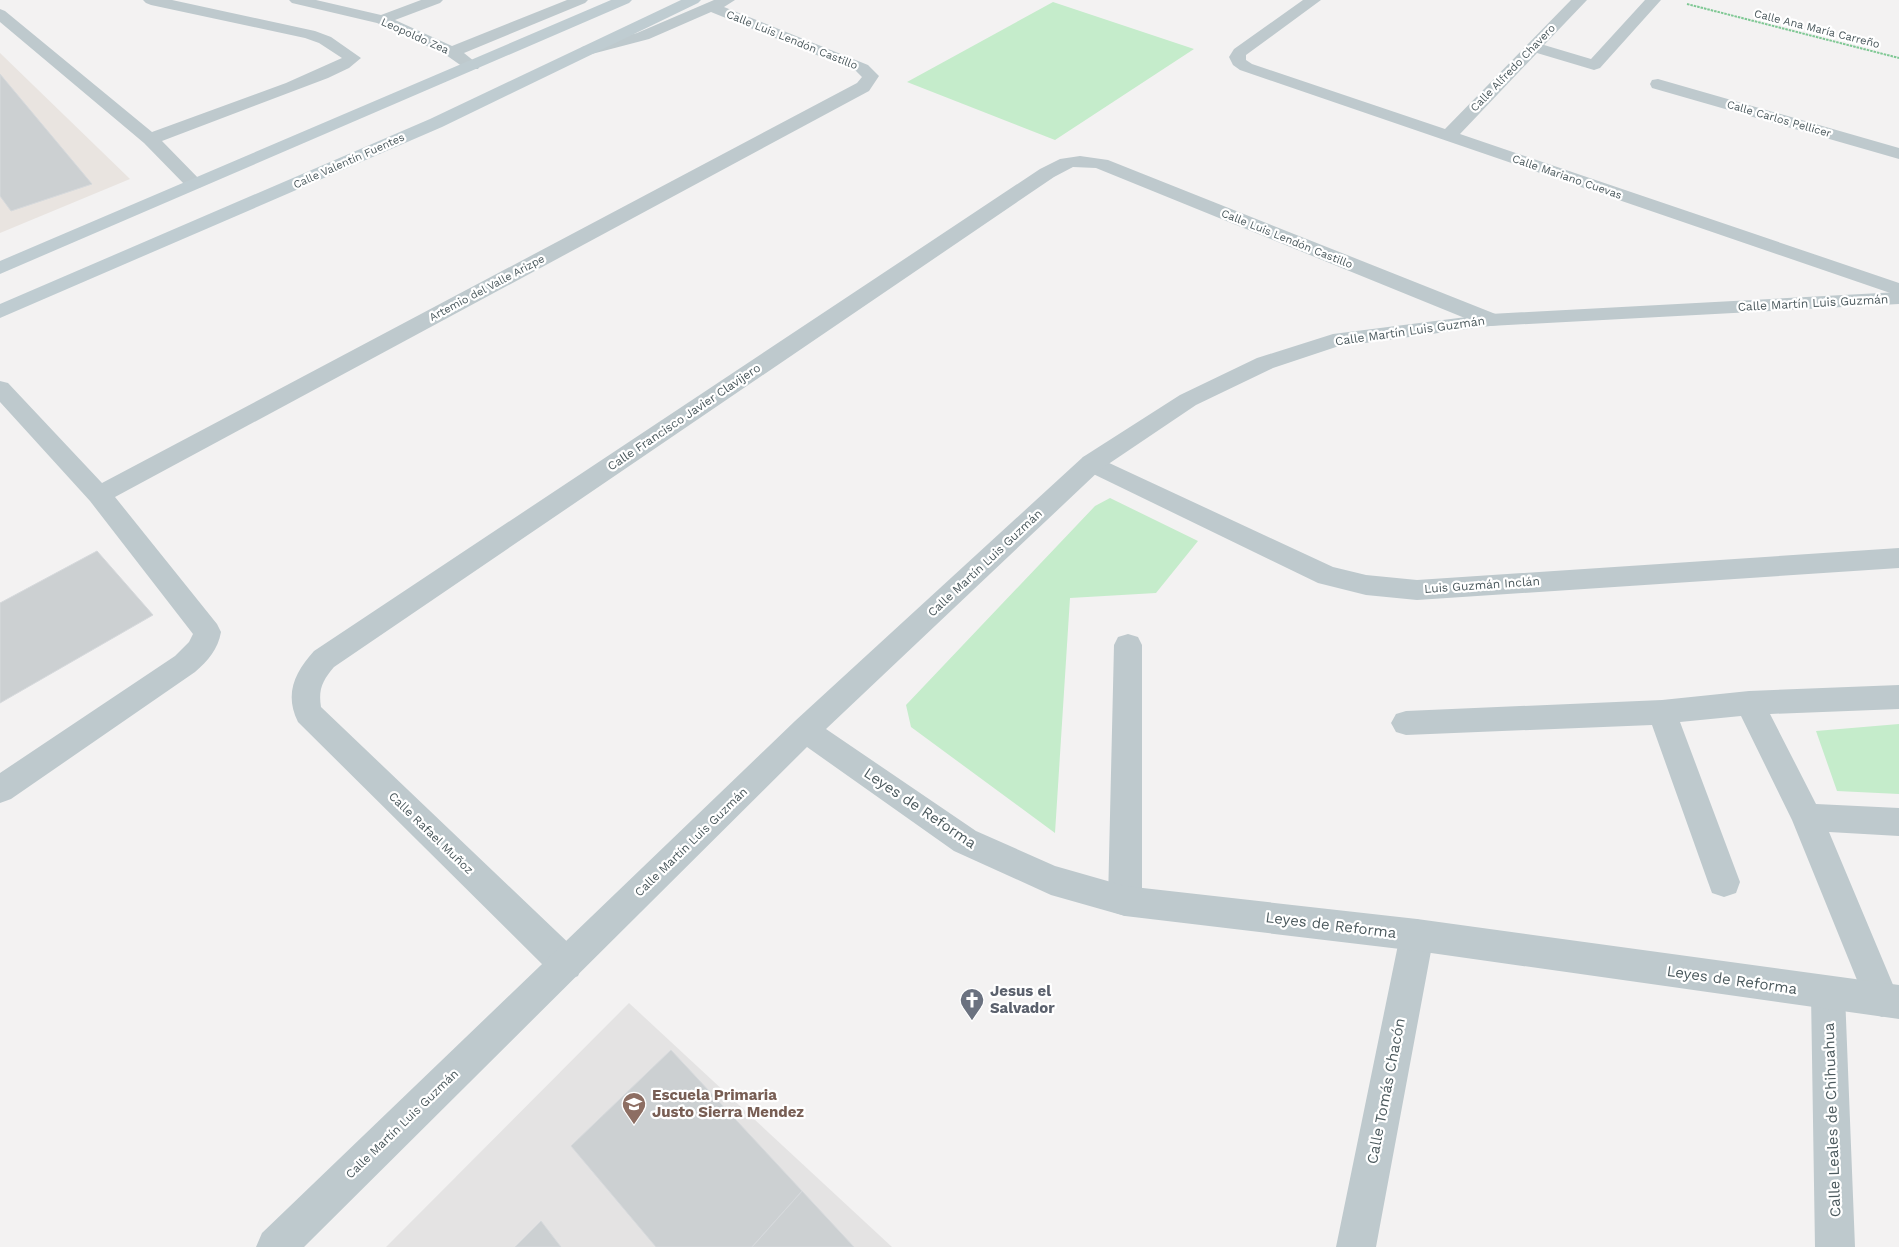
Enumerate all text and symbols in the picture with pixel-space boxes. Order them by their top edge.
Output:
street label: Calle Ana María Carreño [1753,7,1881,51]
street label: Calle Luis Lendón Castillo [724,8,860,72]
street label: Leopoldo Zea [379,15,451,57]
street label: Calle Alfredo Chavero [1468,22,1558,114]
street label: Calle Carlos Pellicer [1725,98,1833,140]
street label: Calle Valentín Fuentes [291,131,407,191]
street label: Calle Mariano Cuevas [1510,152,1624,202]
street label: Calle Luis Lendón Castillo [1219,207,1355,271]
street label: Artemio del Valle Arizpe [427,252,547,324]
street label: Calle Martín Luis Guzmán [1737,292,1889,314]
street label: Calle Martín Luis Guzmán [1334,314,1486,348]
street label: Calle Francisco Javier Clavijero [605,361,763,473]
street label: Calle Martín Luis Guzmán [925,506,1045,620]
street label: Luis Guzmán Inclán [1424,574,1540,596]
street label: Leyes de Reforma [860,764,980,853]
street label: Calle Martín Luis Guzmán [632,785,750,899]
street label: Calle Rafael Muñoz [386,789,476,877]
street label: Leyes de Reforma [1265,908,1398,942]
street label: Leyes de Reforma [1666,962,1799,998]
place label: Jesus el Salvador [990,982,1055,1017]
church icon: Jesus el Salvador [959,987,985,1021]
street label: Calle Tomás Chacón [1363,1016,1409,1166]
street label: Calle Leales de Chihuahua [1820,1022,1844,1218]
street label: Calle Martín Luis Guzmán [343,1067,461,1181]
place label: Escuela Primaria Justo Sierra Mendez [652,1086,804,1121]
school or university icon: Escuela Primaria Justo Sierra Mendez [621,1091,647,1125]

